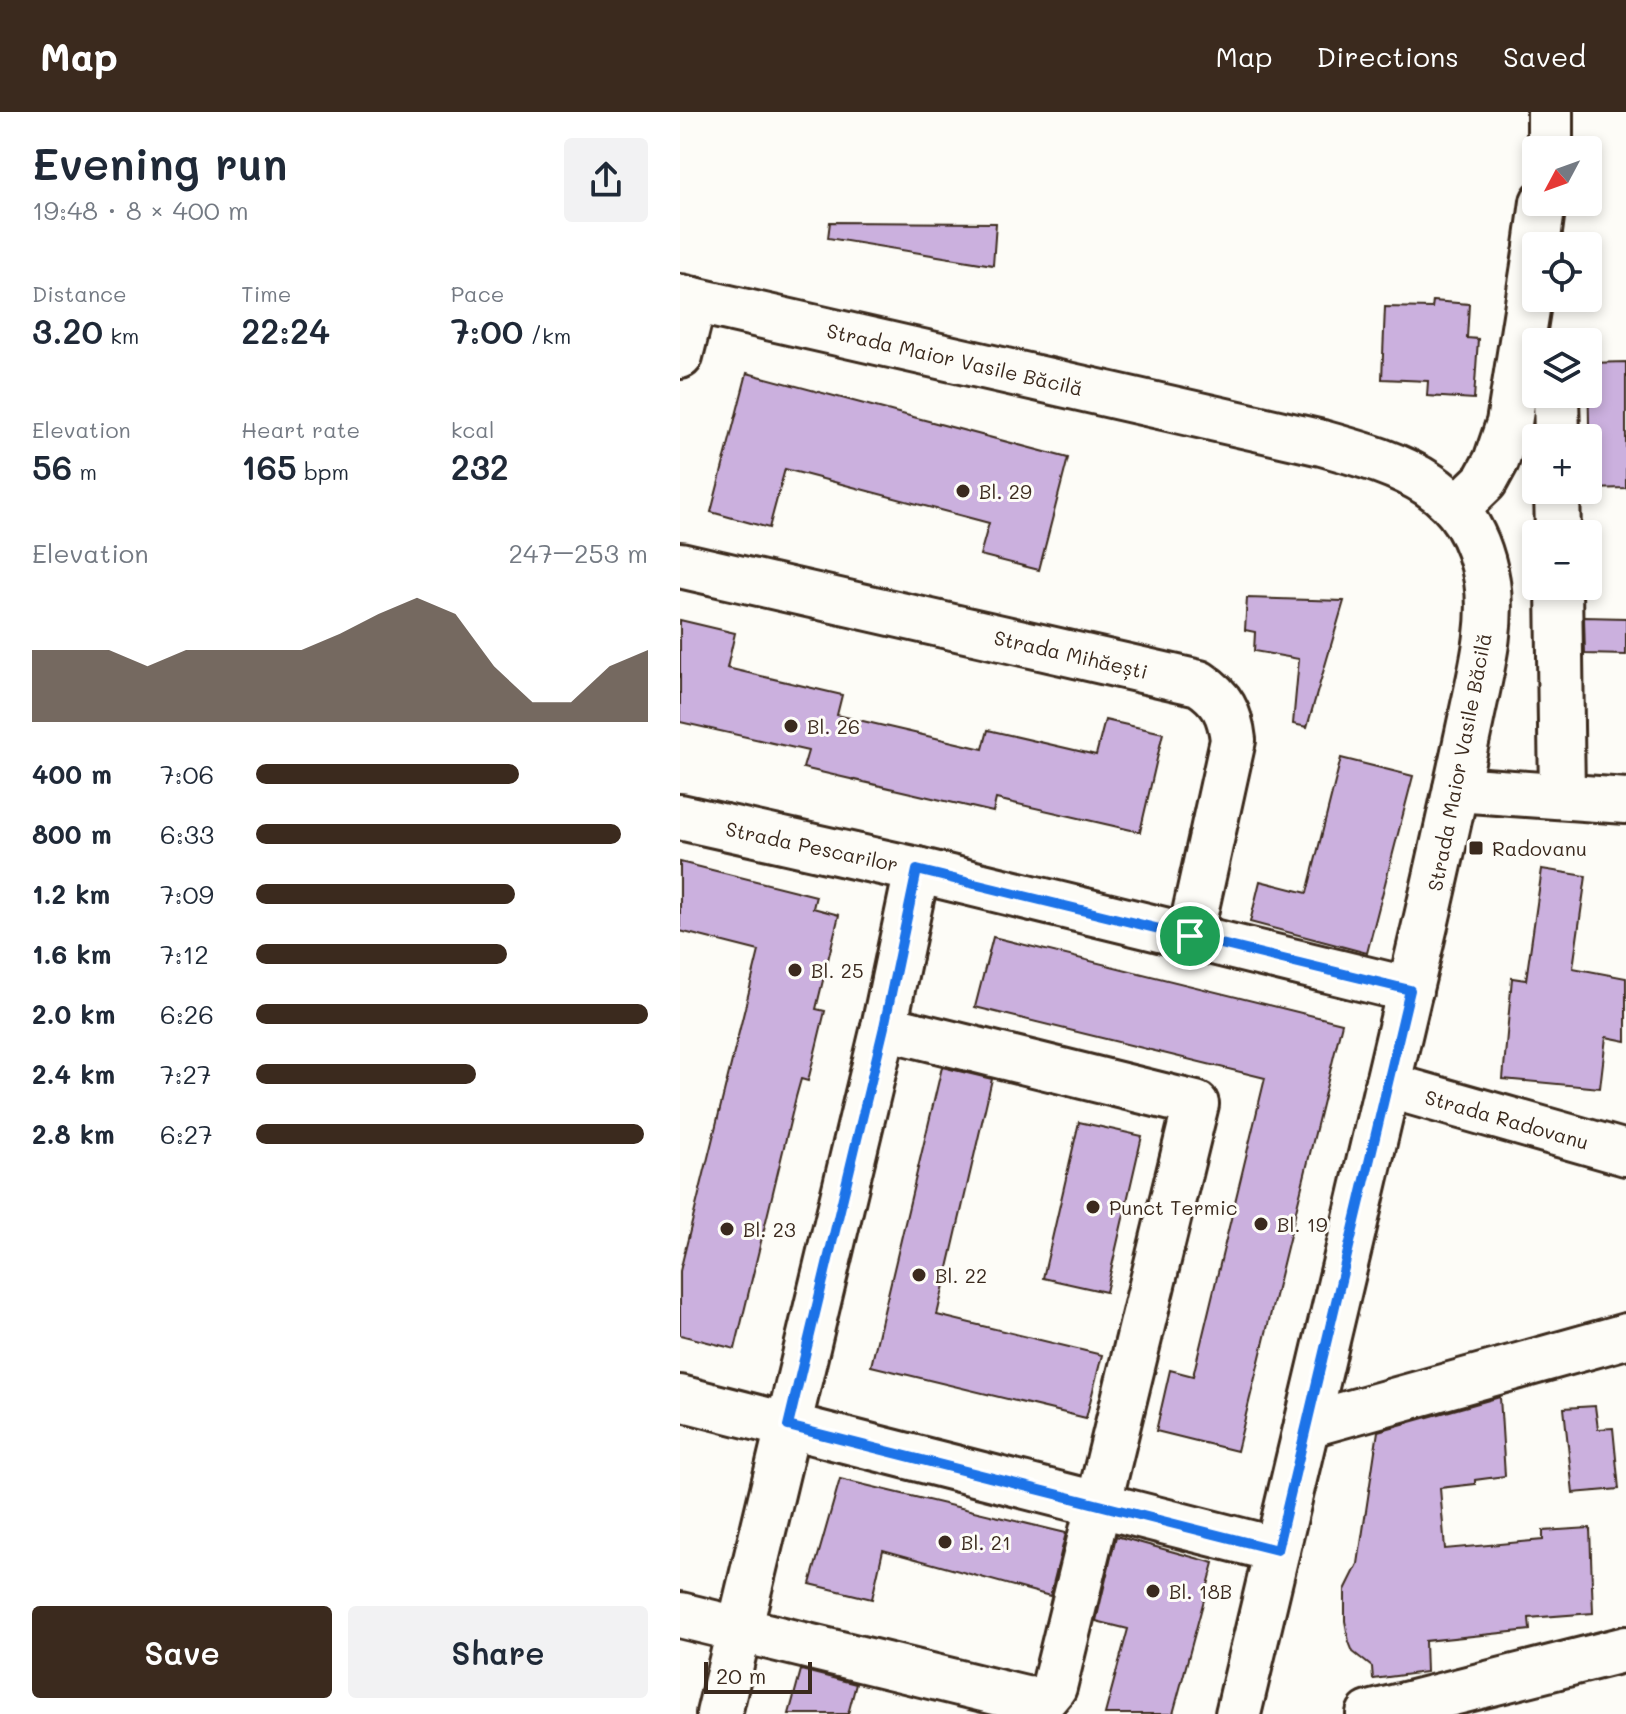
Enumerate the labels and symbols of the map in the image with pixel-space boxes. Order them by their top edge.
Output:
north arrow [1522,136,1602,216]
street label: Strada Maior Vasile Băcilă [824,317,1086,401]
place label: Bl. 29 [979,478,1032,504]
marker: Bl. 29 [954,482,972,500]
street label: Strada Mihăești [991,624,1150,685]
street label: Strada Maior Vasile Băcilă [1421,631,1497,893]
place label: Bl. 26 [807,713,860,739]
marker: Bl. 26 [782,717,800,735]
street label: Strada Pescarilor [723,815,901,877]
place label: Radovanu [1492,835,1587,861]
marker: Radovanu [1467,839,1485,857]
pin [1156,902,1224,970]
place label: Bl. 25 [811,957,864,983]
marker: Bl. 25 [786,961,804,979]
street label: Strada Radovanu [1422,1083,1592,1155]
place label: Punct Termic [1109,1194,1238,1220]
marker: Punct Termic [1084,1198,1102,1216]
place label: Bl. 19 [1277,1211,1328,1237]
marker: Bl. 19 [1252,1215,1270,1233]
place label: Bl. 23 [743,1216,796,1242]
marker: Bl. 23 [718,1220,736,1238]
place label: Bl. 22 [935,1262,987,1288]
marker: Bl. 22 [910,1266,928,1284]
place label: Bl. 21 [961,1529,1011,1555]
marker: Bl. 21 [936,1533,954,1551]
place label: Bl. 18B [1169,1578,1232,1604]
marker: Bl. 18B [1144,1582,1162,1600]
scale bar [704,1658,812,1694]

